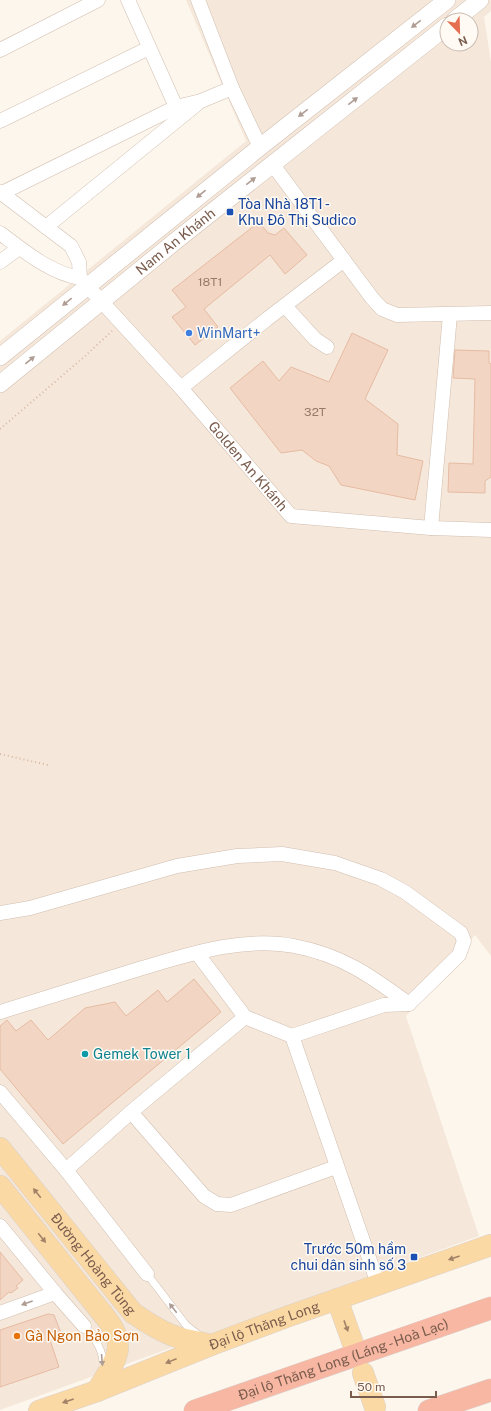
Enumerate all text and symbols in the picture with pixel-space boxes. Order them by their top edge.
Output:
north arrow [439,12,479,52]
one-way arrow [410,20,421,28]
text: N [457,34,469,48]
one-way arrow [348,96,359,105]
one-way arrow [297,109,308,118]
one-way arrow [246,177,257,186]
one-way arrow [196,190,207,199]
place label: Tòa Nhà 18T1 - Khu Đô Thị Sudico [238,196,356,228]
street label: Nam An Khánh [133,205,218,278]
marker: Tòa Nhà 18T1 - Khu Đô Thị Sudico [225,207,235,217]
house number: 18T1 [198,275,222,289]
one-way arrow [62,298,73,307]
place label: WinMart+ [197,325,261,341]
marker: WinMart+ [184,328,194,338]
one-way arrow [25,355,36,364]
house number: 32T [304,405,326,419]
street label: Golden An Khánh [205,418,291,514]
place label: Gemek Tower 1 [93,1046,191,1062]
marker: Gemek Tower 1 [80,1049,90,1059]
one-way arrow [32,1188,41,1199]
street label: Đường Hoàng Tùng [48,1210,140,1318]
one-way arrow [38,1233,47,1244]
place label: Trước 50m hầm chui dân sinh số 3 [291,1241,406,1273]
marker: Trước 50m hầm chui dân sinh số 3 [409,1252,419,1262]
one-way arrow [448,1255,460,1261]
street label: Đại lộ Thăng Long [207,1298,322,1353]
one-way arrow [21,1300,33,1306]
one-way arrow [169,1303,177,1314]
street label: Đại lộ Thăng Long (Láng - Hoà Lạc) [236,1315,451,1403]
one-way arrow [344,1320,350,1332]
place label: Gà Ngon Bảo Sơn [25,1328,139,1344]
marker: Gà Ngon Bảo Sơn [12,1331,22,1341]
one-way arrow [99,1354,106,1366]
one-way arrow [165,1358,177,1364]
scale bar [351,1373,436,1399]
text: 50 m [357,1380,385,1394]
one-way arrow [62,1398,74,1404]

